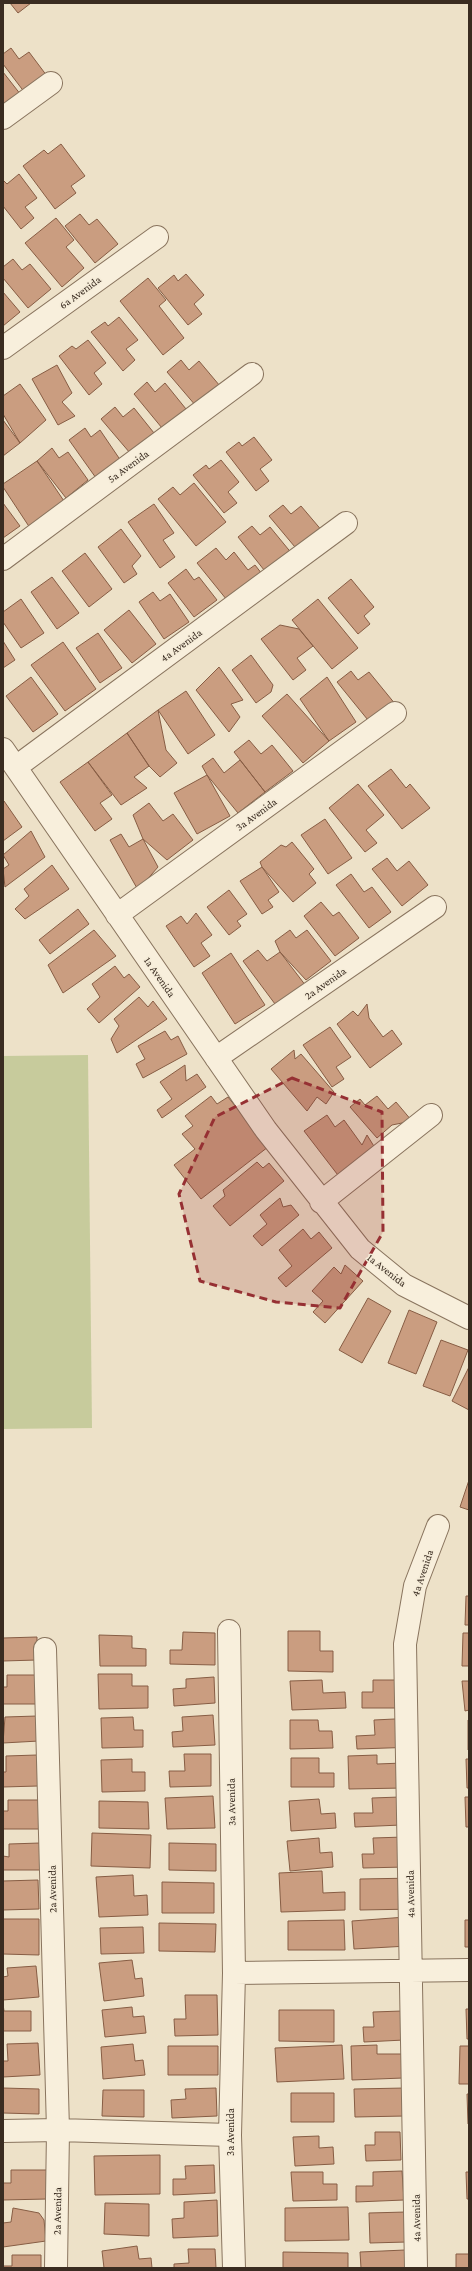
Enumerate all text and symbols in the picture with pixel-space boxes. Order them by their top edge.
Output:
street label: 6a Avenida [57,273,103,311]
street label: 5a Avenida [105,447,151,485]
street label: 4a Avenida [158,626,204,664]
street label: 3a Avenida [233,795,279,833]
street label: 1a Avenida [142,955,178,999]
street label: 2a Avenida [302,964,348,1002]
street label: 1a Avenida [365,1251,409,1289]
street label: 4a Avenida [409,1548,435,1598]
street label: 3a Avenida [225,1778,237,1826]
street label: 2a Avenida [46,1865,58,1913]
street label: 4a Avenida [404,1870,416,1918]
street label: 3a Avenida [224,2108,236,2156]
street label: 2a Avenida [51,2187,63,2235]
street label: 4a Avenida [410,2194,422,2242]

